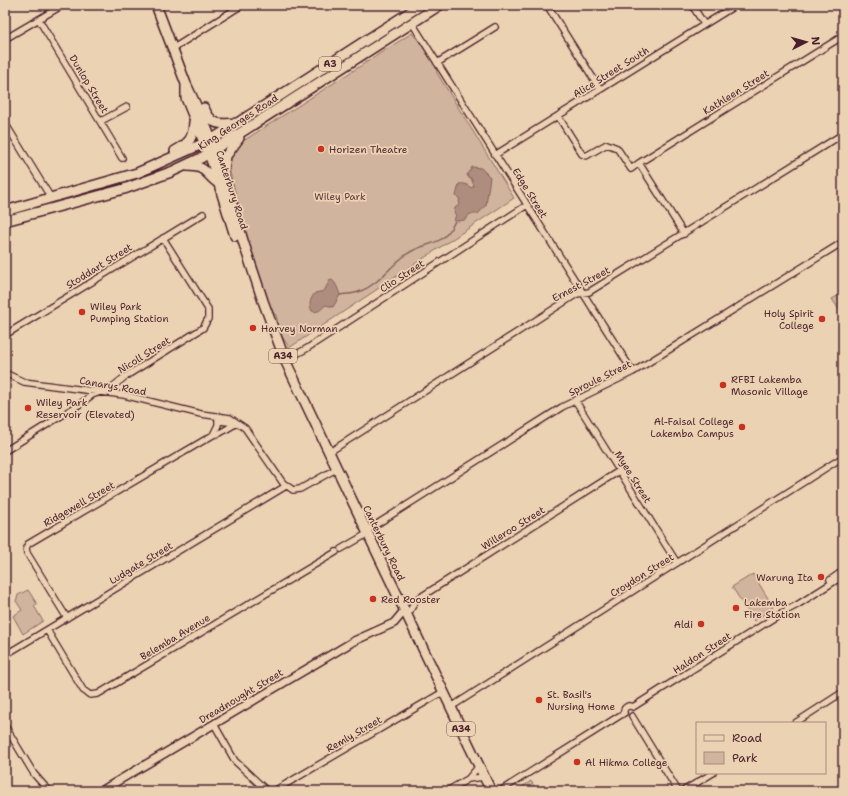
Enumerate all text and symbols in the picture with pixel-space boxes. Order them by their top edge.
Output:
north arrow [786,22,826,62]
text: N [808,36,823,46]
street label: Alice Street South [571,43,651,101]
street label: Dunlop Street [66,52,112,116]
road number: A3 [319,57,341,71]
street label: Kathleen Street [700,66,772,118]
street label: King Georges Road [195,91,281,153]
place label: Horizen Theatre [329,143,408,156]
marker: Horizen Theatre [316,144,326,154]
street label: Canterbury Road [213,149,251,232]
street label: Edge Street [509,166,551,220]
park label: Wiley Park [314,190,366,203]
street label: Stoddart Street [63,240,135,292]
street label: Clio Street [377,257,427,295]
street label: Ernest Street [550,263,612,305]
place label: Wiley Park Pumping Station [90,300,169,325]
marker: Wiley Park Pumping Station [77,307,87,317]
place label: Holy Spirit College [764,307,814,332]
marker: Holy Spirit College [817,314,827,324]
place label: Harvey Norman [261,322,338,335]
marker: Harvey Norman [248,323,258,333]
street label: Nicoll Street [115,334,173,376]
road number: A34 [269,349,297,363]
street label: Sproule Street [566,357,634,399]
place label: RFBI Lakemba Masonic Village [731,373,808,398]
street label: Canarys Road [78,374,148,398]
marker: RFBI Lakemba Masonic Village [718,380,728,390]
place label: Wiley Park Reservoir (Elevated) [36,396,135,421]
marker: Wiley Park Reservoir (Elevated) [23,403,33,413]
place label: Al-Faisal College Lakemba Campus [650,415,734,440]
marker: Al-Faisal College Lakemba Campus [737,422,747,432]
street label: Myee Street [612,448,654,506]
street label: Ridgewell Street [41,478,117,530]
street label: Canterbury Road [360,503,408,584]
street label: Willeroo Street [479,503,547,553]
street label: Ludgate Street [107,539,175,587]
street label: Croydon Street [608,550,676,600]
place label: Warung Ita [756,571,814,584]
marker: Warung Ita [816,572,826,582]
place label: Red Rooster [381,593,441,606]
marker: Red Rooster [368,594,378,604]
place label: Lakemba Fire Station [744,596,800,621]
marker: Lakemba Fire Station [731,603,741,613]
street label: Belemba Avenue [138,611,213,663]
place label: Aldi [674,618,693,631]
marker: Aldi [696,619,706,629]
street label: Haldon Street [670,629,734,677]
street label: Dreadnought Street [197,666,285,726]
place label: St. Basil's Nursing Home [547,688,615,713]
marker: St. Basil's Nursing Home [534,695,544,705]
street label: Remly Street [324,713,384,755]
road number: A34 [447,722,475,736]
legend [696,722,826,774]
text: Road [732,730,763,746]
text: Park [732,750,758,766]
place label: Al Hikma College [585,756,668,769]
marker: Al Hikma College [572,757,582,767]

